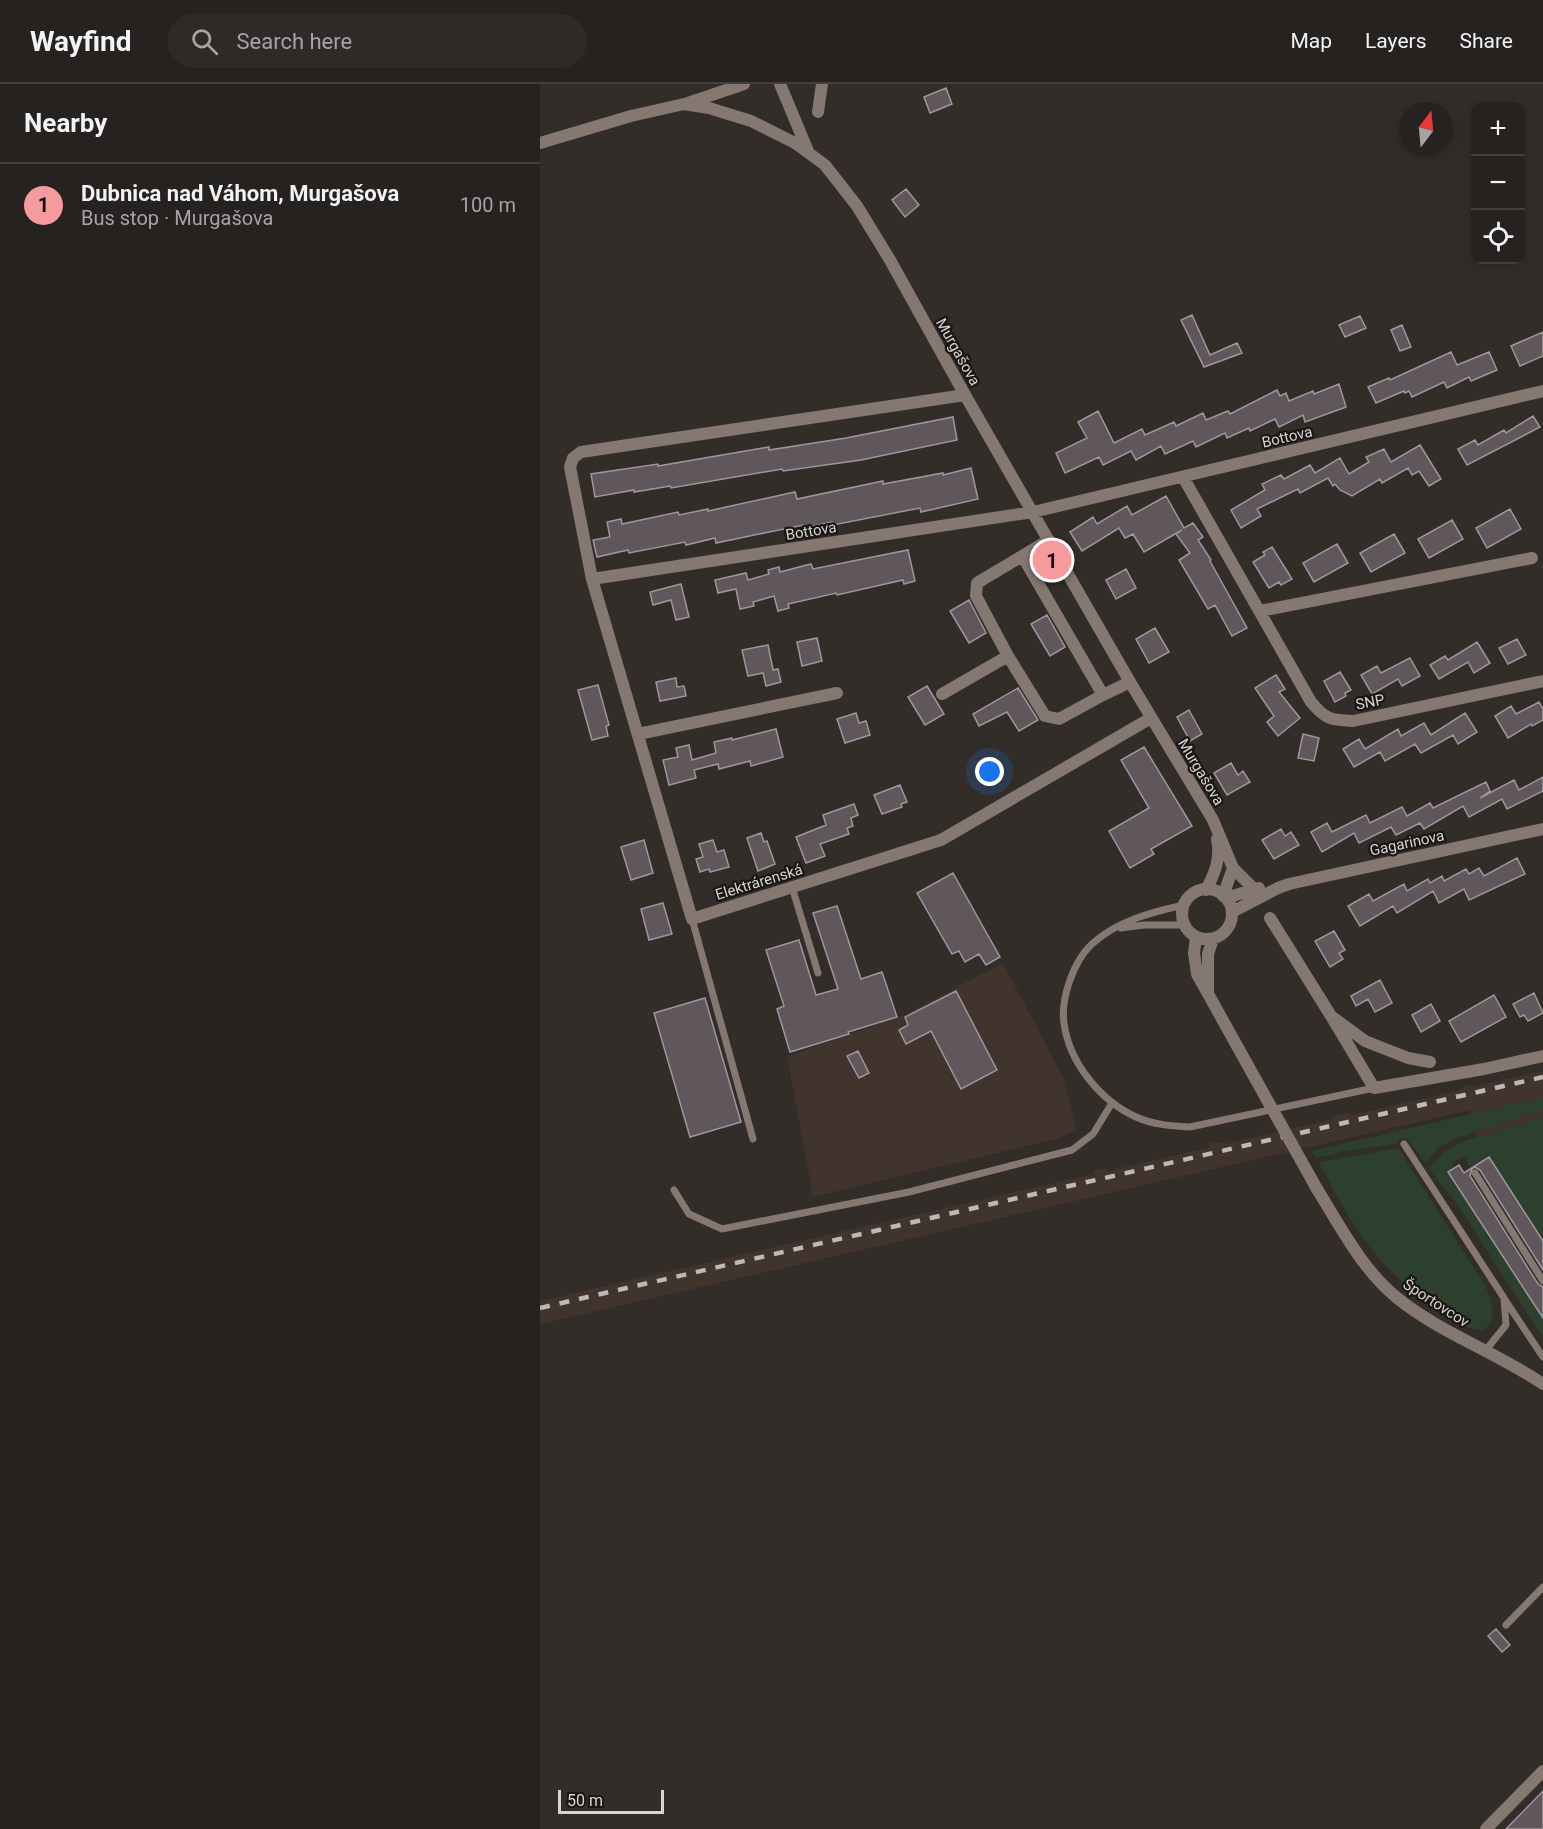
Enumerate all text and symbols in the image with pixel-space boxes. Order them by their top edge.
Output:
search box [167,14,587,68]
text: Wayfind [30,25,131,58]
icon: search [188,25,221,58]
text: Search here [236,29,352,54]
text: Map [1290,29,1332,53]
text: Layers [1365,29,1426,53]
text: Share [1459,29,1513,53]
north arrow [1399,102,1453,156]
map controls [1471,102,1525,264]
button: + [1471,102,1525,156]
text: Nearby [24,108,107,138]
button: − [1471,156,1525,210]
text: Dubnica nad Váhom, Murgašova [81,181,399,206]
text: 1 [38,193,49,217]
text: 100 m [460,193,516,217]
text: Bus stop · Murgašova [81,206,273,230]
button: locate [1471,210,1525,264]
street label: Murgašova [932,315,984,389]
street label: Bottova [1260,422,1314,452]
street label: Bottova [784,518,838,544]
pin: 1 [1032,538,1072,582]
street label: SNP [1354,690,1386,714]
street label: Murgašova [1174,735,1228,809]
your location [975,757,1004,786]
street label: Gagarinova [1368,826,1446,860]
street label: Elektrárenská [713,860,805,904]
street label: Športovcov [1400,1275,1472,1331]
scale bar [558,1787,664,1814]
text: 50 m [567,1791,603,1810]

